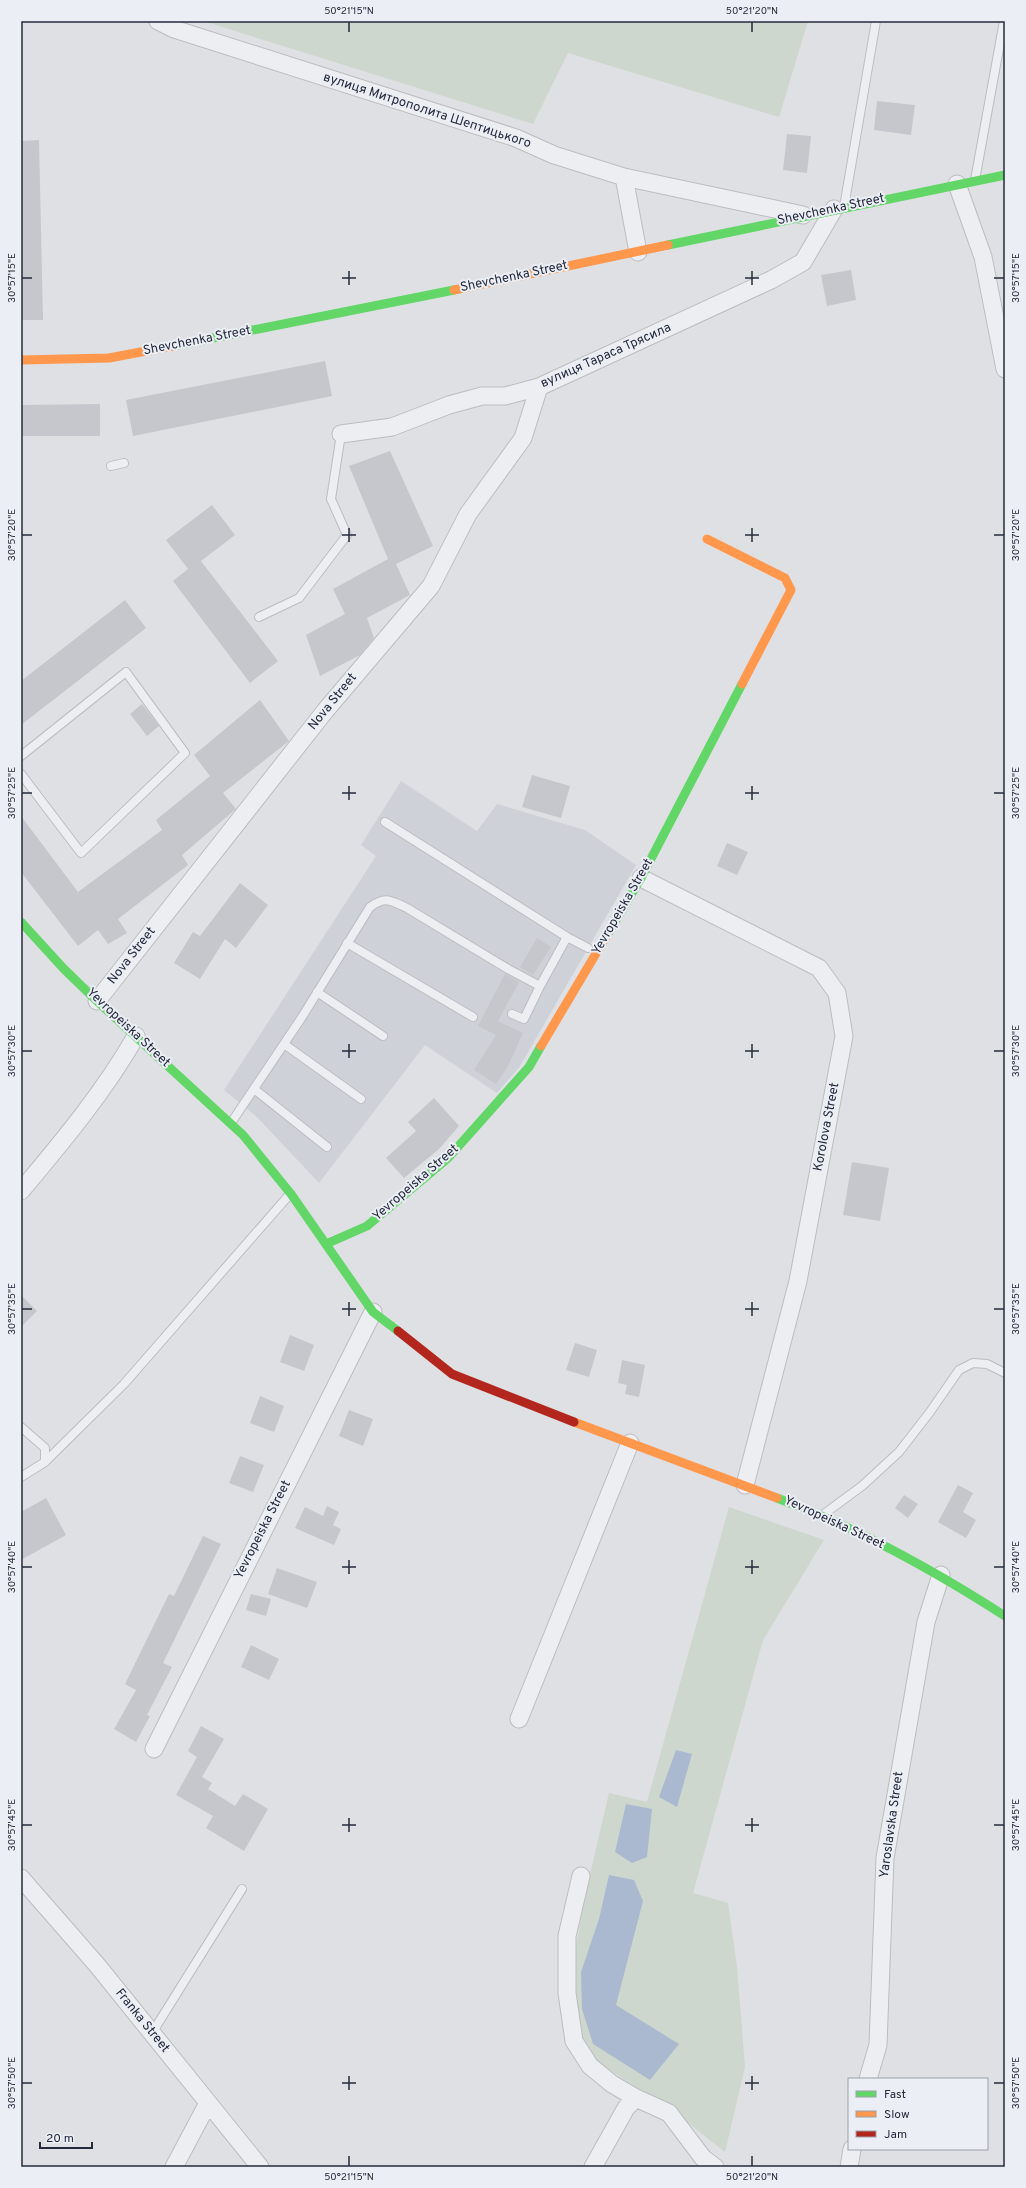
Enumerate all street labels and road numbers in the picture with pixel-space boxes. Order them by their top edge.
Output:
street label: вулиця Митрополита Шептицького [321,70,533,152]
street label: Shevchenka Street [776,191,886,229]
street label: Shevchenka Street [459,258,569,296]
street label: вулиця Тараса Трясила [538,320,674,392]
street label: Shevchenka Street [142,323,252,359]
street label: Nova Street [305,670,361,734]
street label: Yevropeiska Street [589,856,657,958]
street label: Nova Street [105,924,159,988]
street label: Yevropeiska Street [83,985,173,1071]
street label: Korolova Street [811,1081,843,1173]
street label: Yevropeiska Street [370,1141,462,1225]
street label: Yevropeiska Street [231,1478,295,1582]
street label: Yevropeiska Street [781,1493,887,1553]
street label: Yaroslavska Street [877,1771,907,1879]
street label: Franka Street [111,1986,173,2056]

